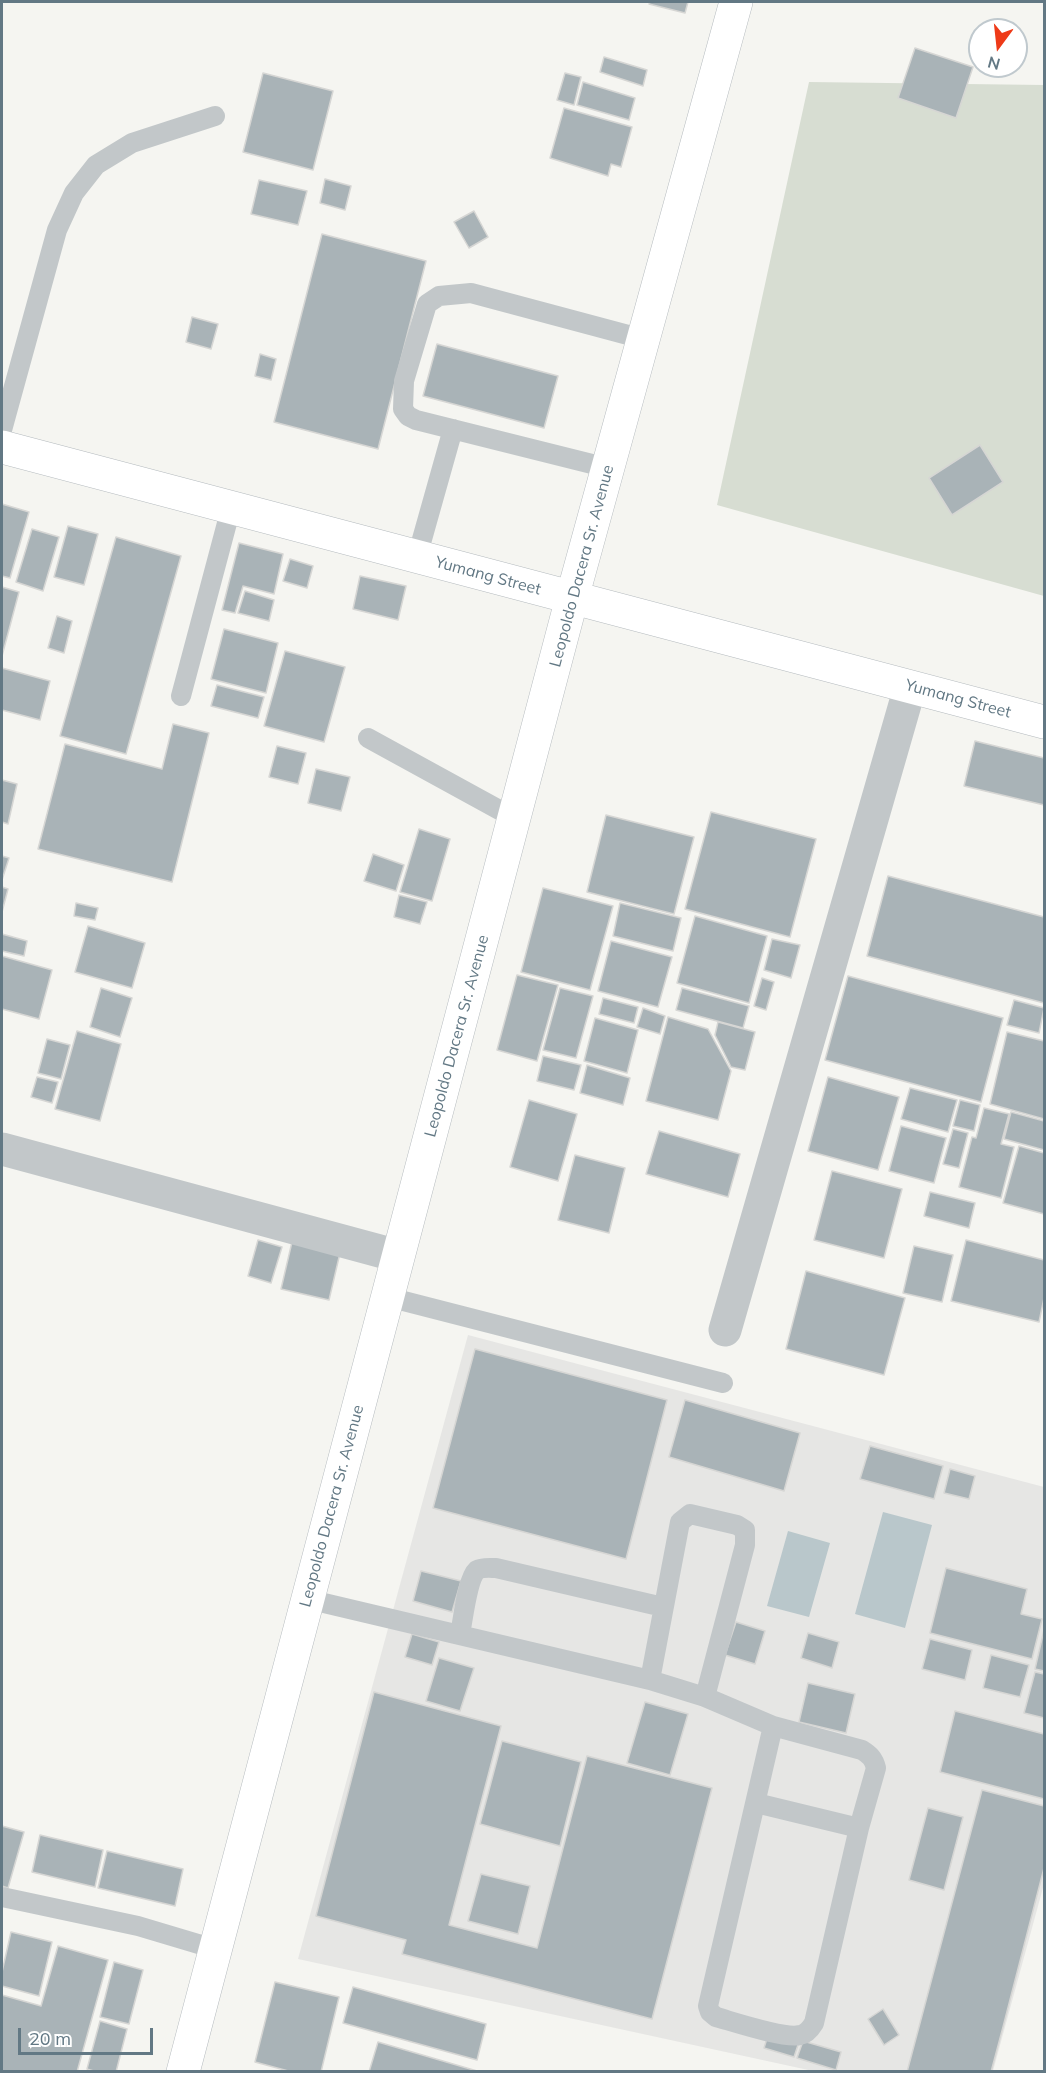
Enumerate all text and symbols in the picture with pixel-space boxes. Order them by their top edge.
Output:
north arrow [968,18,1028,78]
text: N [985,52,1002,75]
street label: Leopoldo Dacera Sr. Avenue [546,463,618,669]
street label: Yumang Street [433,553,543,599]
street label: Yumang Street [903,676,1013,722]
street label: Leopoldo Dacera Sr. Avenue [421,933,493,1139]
street label: Leopoldo Dacera Sr. Avenue [296,1403,368,1609]
scale bar [21,2016,156,2054]
text: 20 m [29,2027,71,2050]

